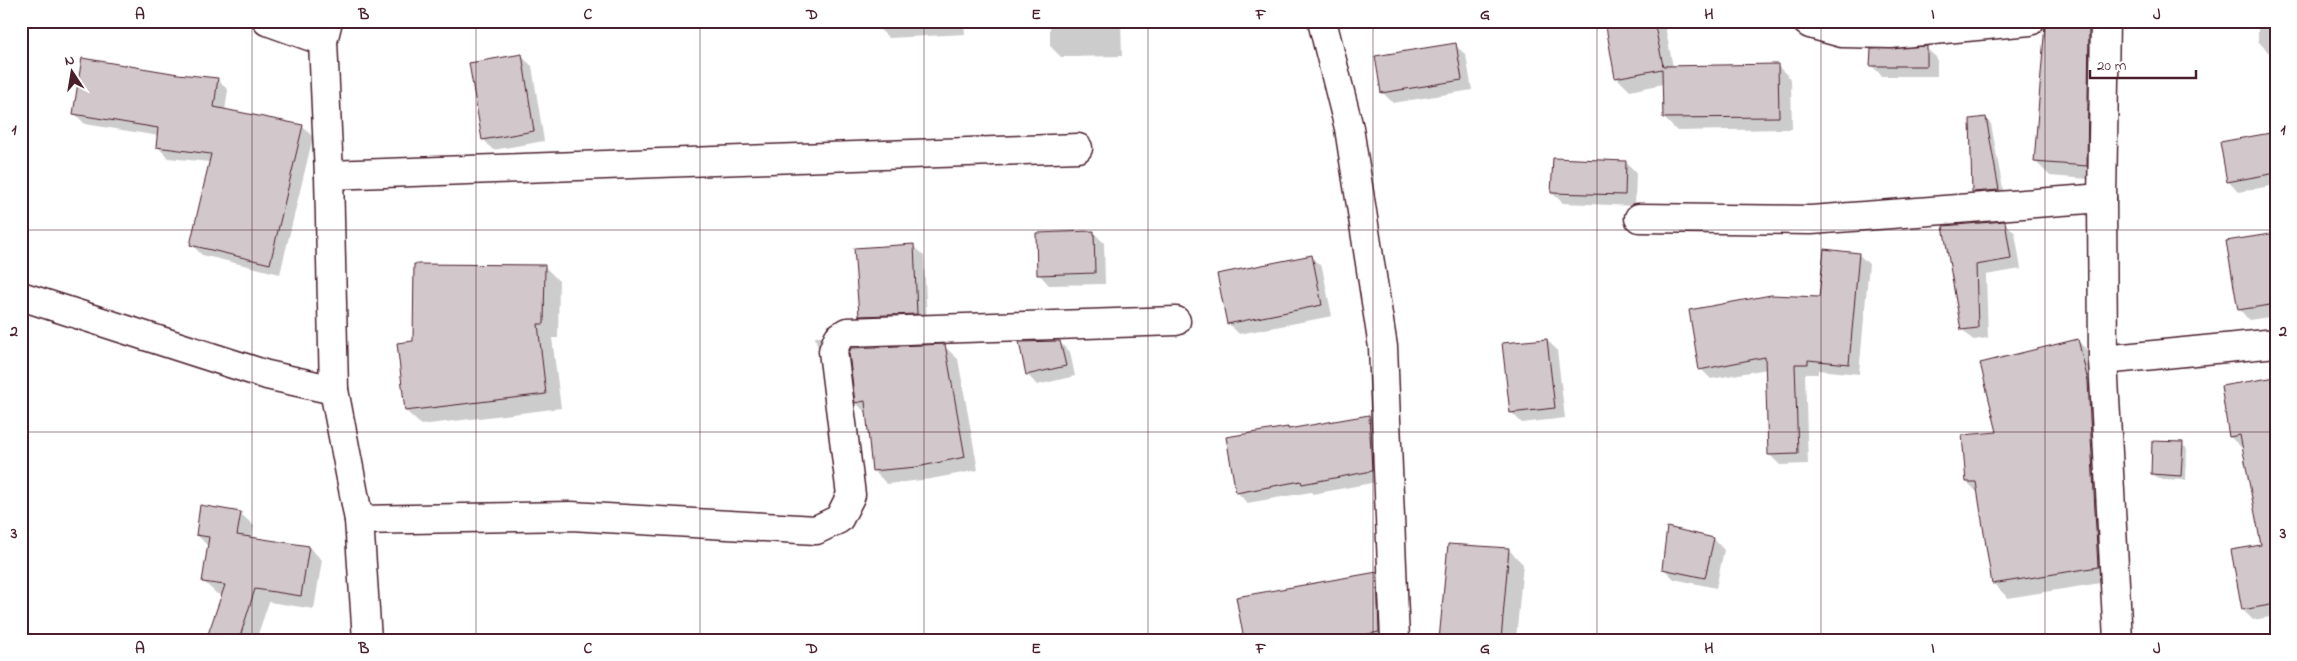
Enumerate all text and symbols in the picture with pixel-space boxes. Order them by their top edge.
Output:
text: A [135,3,145,27]
text: B [358,3,370,27]
text: C [584,3,593,27]
text: D [805,3,818,27]
text: E [1031,3,1041,27]
text: F [1255,3,1267,27]
text: G [1480,3,1490,27]
text: H [1704,3,1714,27]
text: I [1931,3,1935,27]
text: J [2153,3,2161,27]
north arrow [48,48,98,98]
scale bar [2090,48,2196,80]
text: N [63,49,76,72]
text: 20 m [2097,55,2127,77]
text: 1 [11,118,17,142]
text: 1 [2280,118,2286,142]
text: 2 [9,320,18,344]
text: 2 [2278,320,2287,344]
text: 3 [10,522,18,546]
text: 3 [2279,522,2287,546]
text: A [135,637,145,661]
text: B [358,637,370,661]
text: C [584,637,593,661]
text: D [805,637,818,661]
text: E [1031,637,1041,661]
text: F [1255,637,1267,661]
text: G [1480,637,1490,661]
text: H [1704,637,1714,661]
text: I [1931,637,1935,661]
text: J [2153,637,2161,661]

